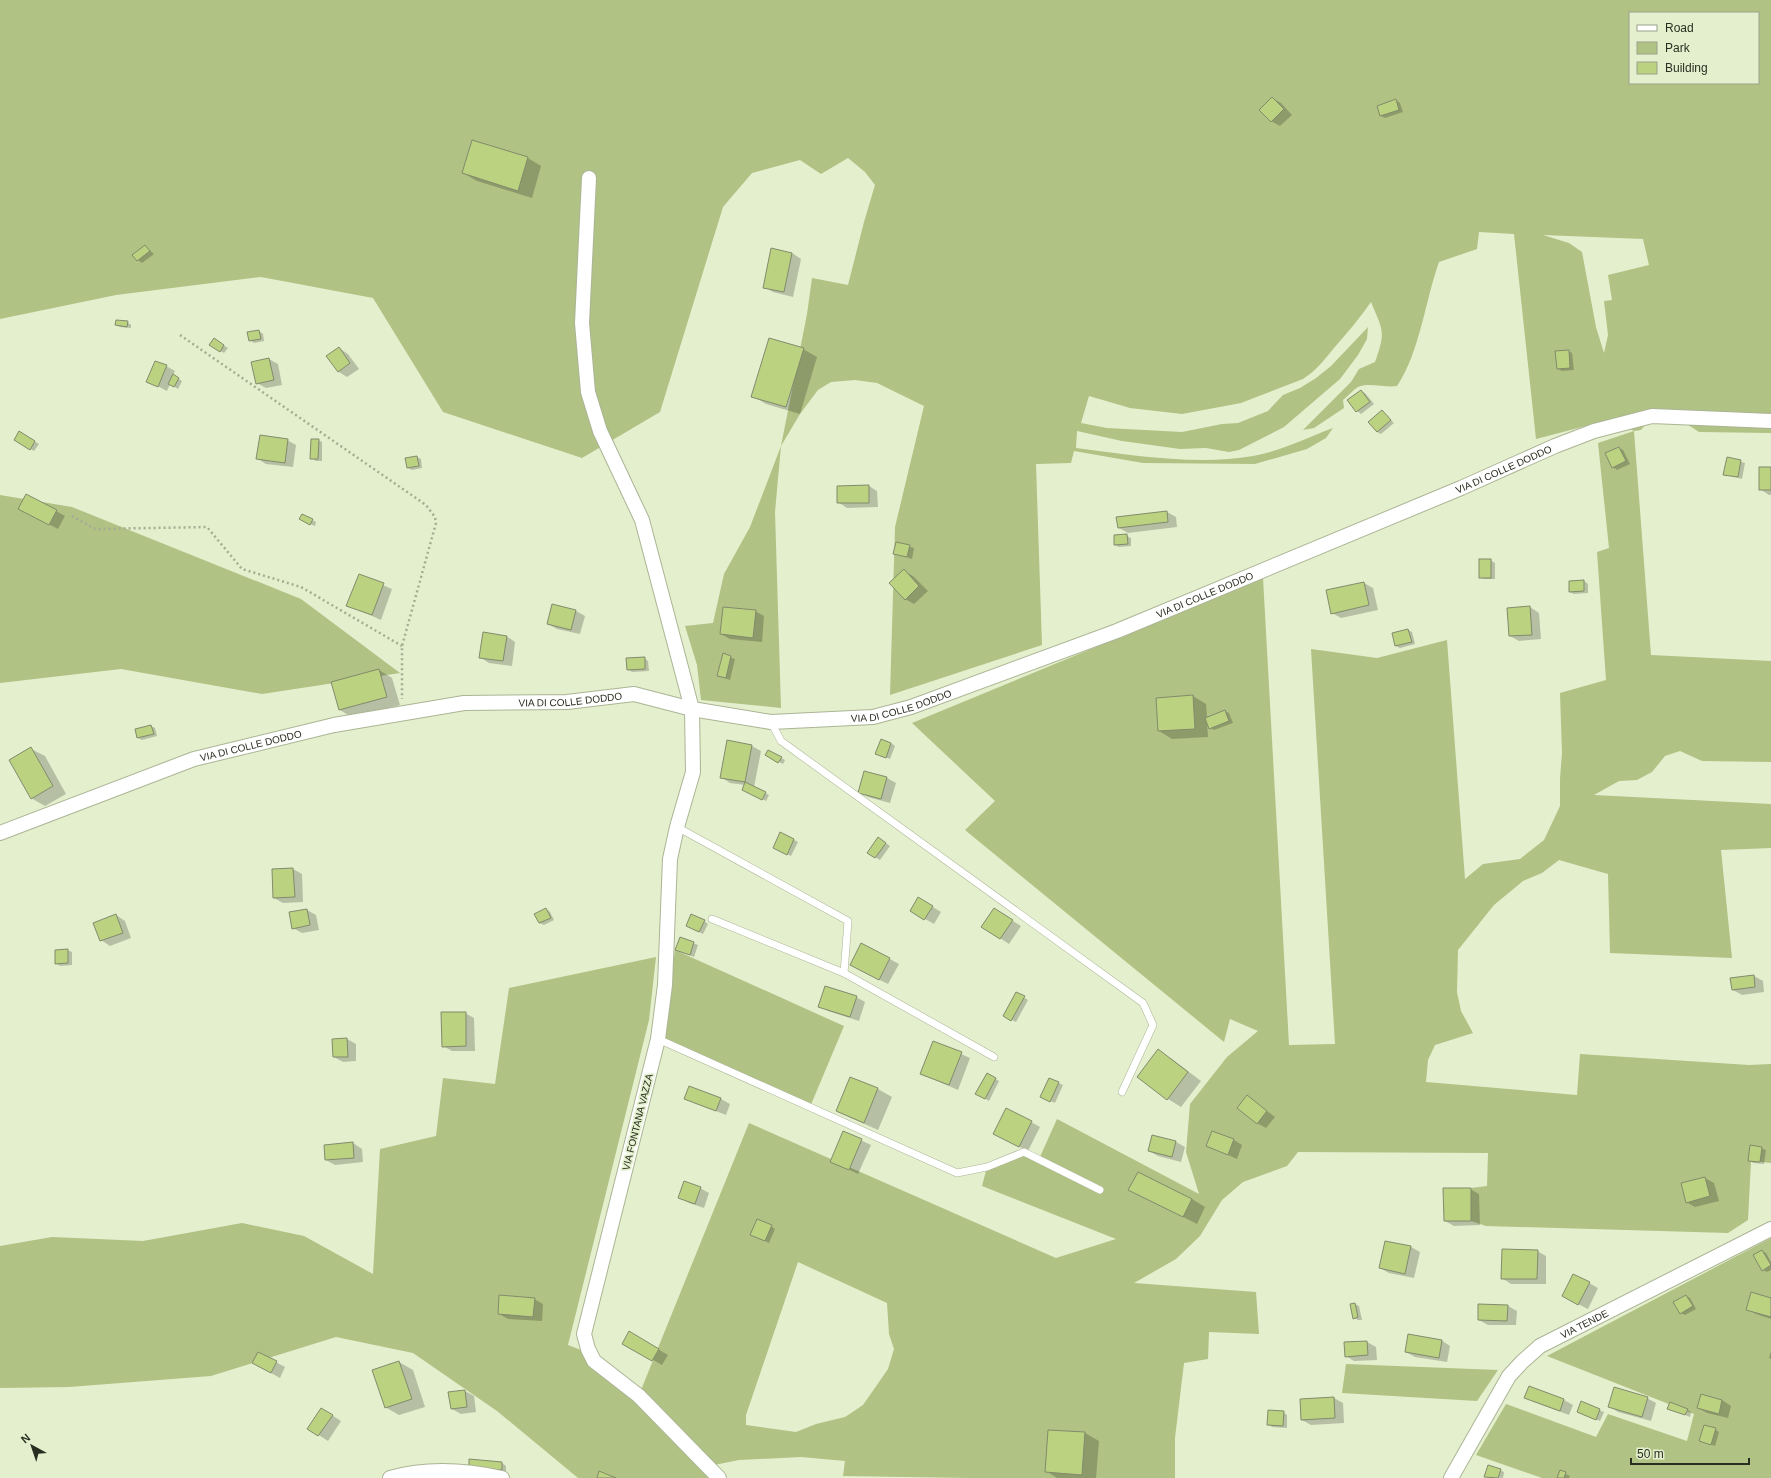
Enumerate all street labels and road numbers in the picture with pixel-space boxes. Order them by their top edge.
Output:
street label: VIA DI COLLE DODDO [1454,443,1554,496]
street label: VIA DI COLLE DODDO [1155,570,1255,620]
street label: VIA DI COLLE DODDO [851,687,953,724]
street label: VIA DI COLLE DODDO [518,690,623,708]
street label: VIA DI COLLE DODDO [199,728,303,763]
street label: VIA FONTANA VAZZA [620,1072,655,1172]
street label: VIA TENDE [1559,1307,1610,1341]

